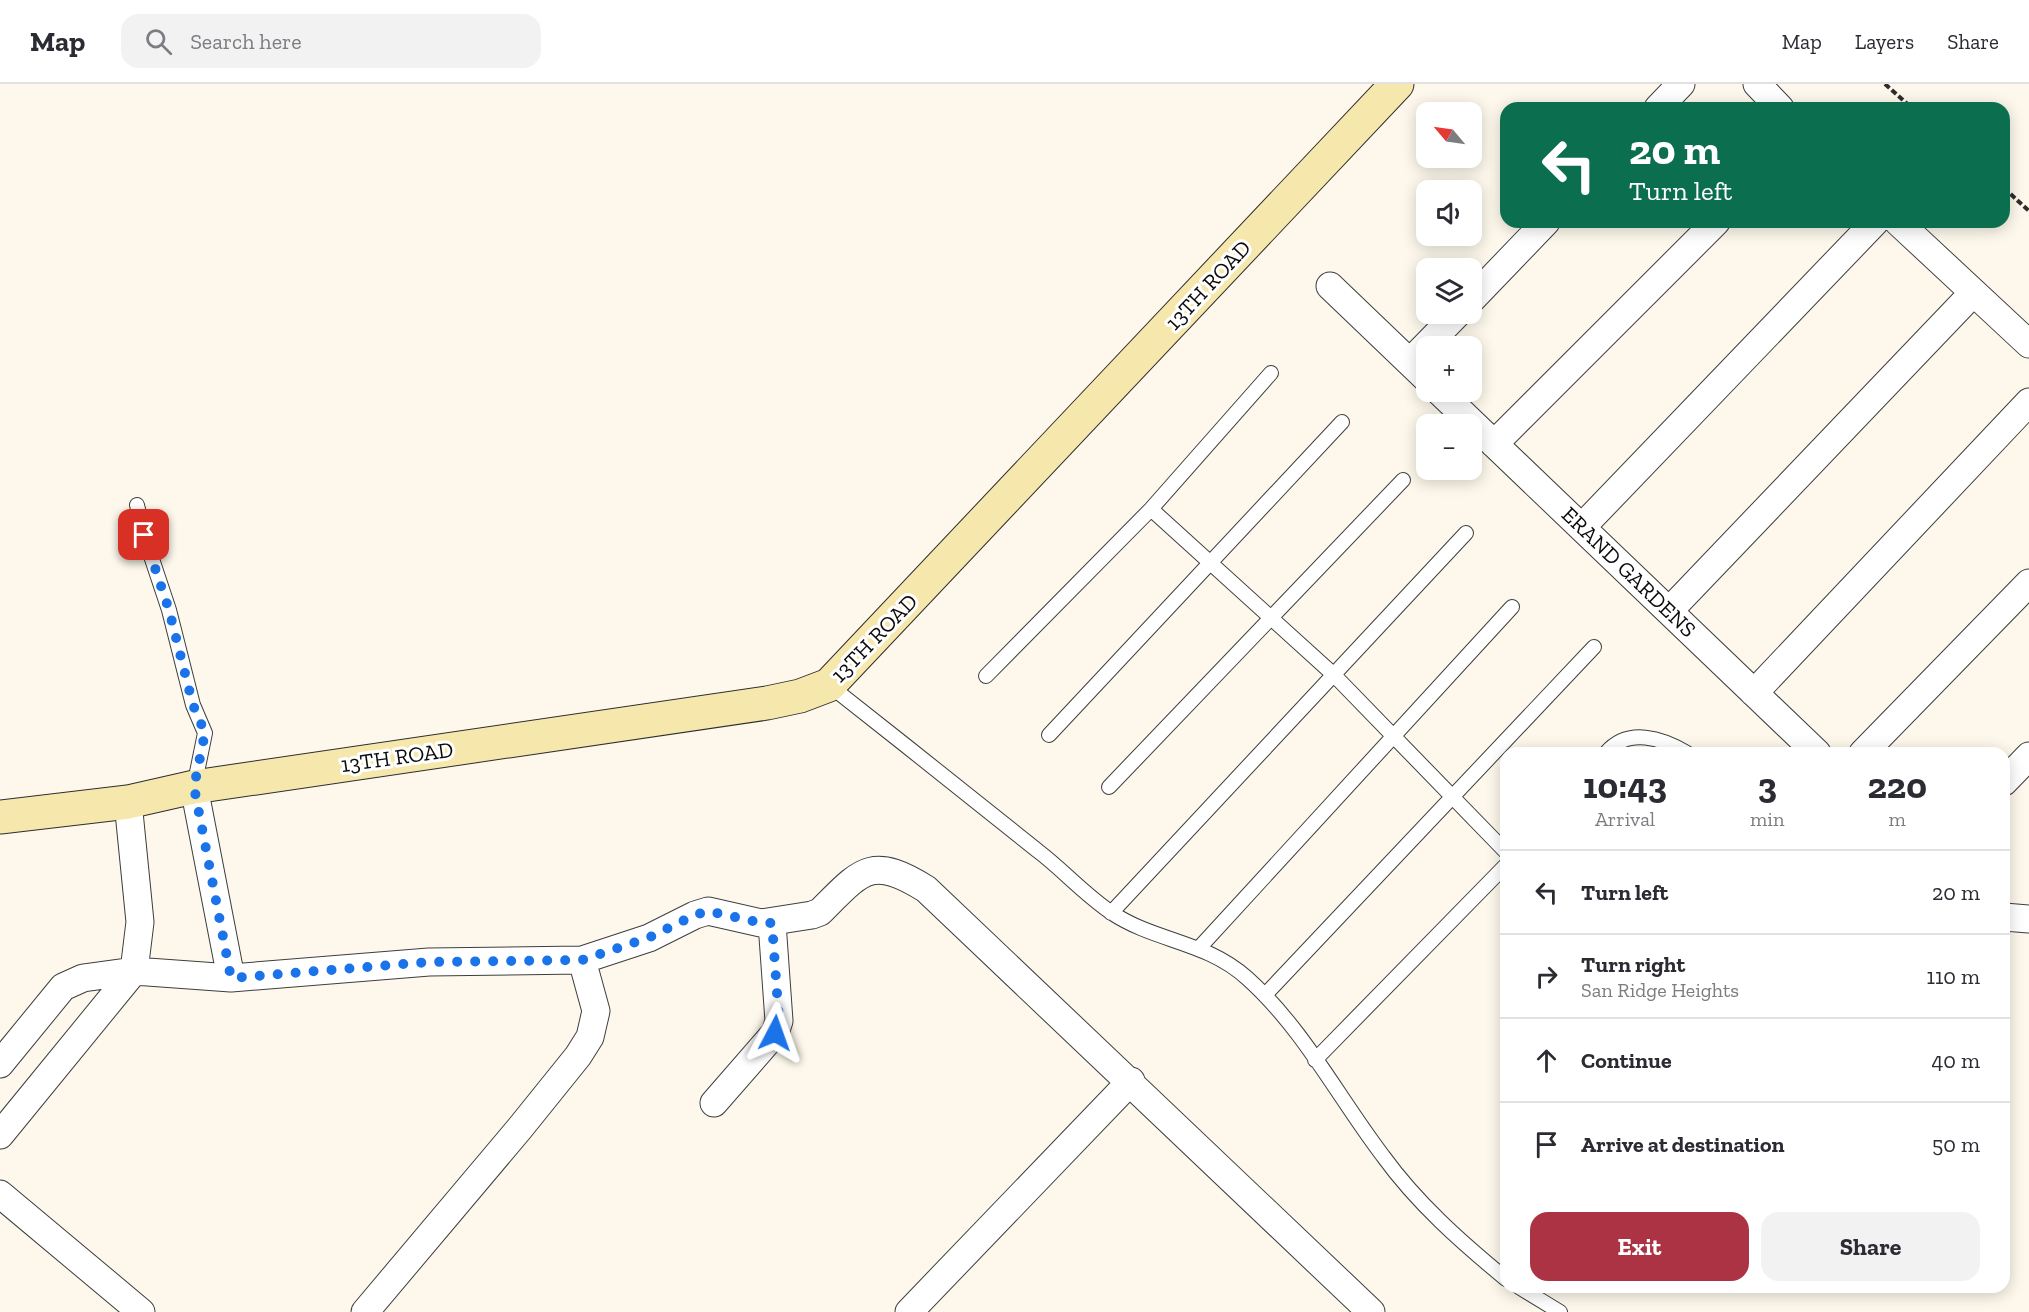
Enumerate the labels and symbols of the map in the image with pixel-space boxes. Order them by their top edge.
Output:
north arrow [1416,102,1482,168]
street label: 13TH ROAD [1160,234,1256,336]
street label: ERAND GARDENS [1556,501,1702,643]
pin [118,509,169,560]
street label: 13TH ROAD [825,588,923,688]
street label: 13TH ROAD [339,736,455,778]
position arrow [743,1001,807,1065]

